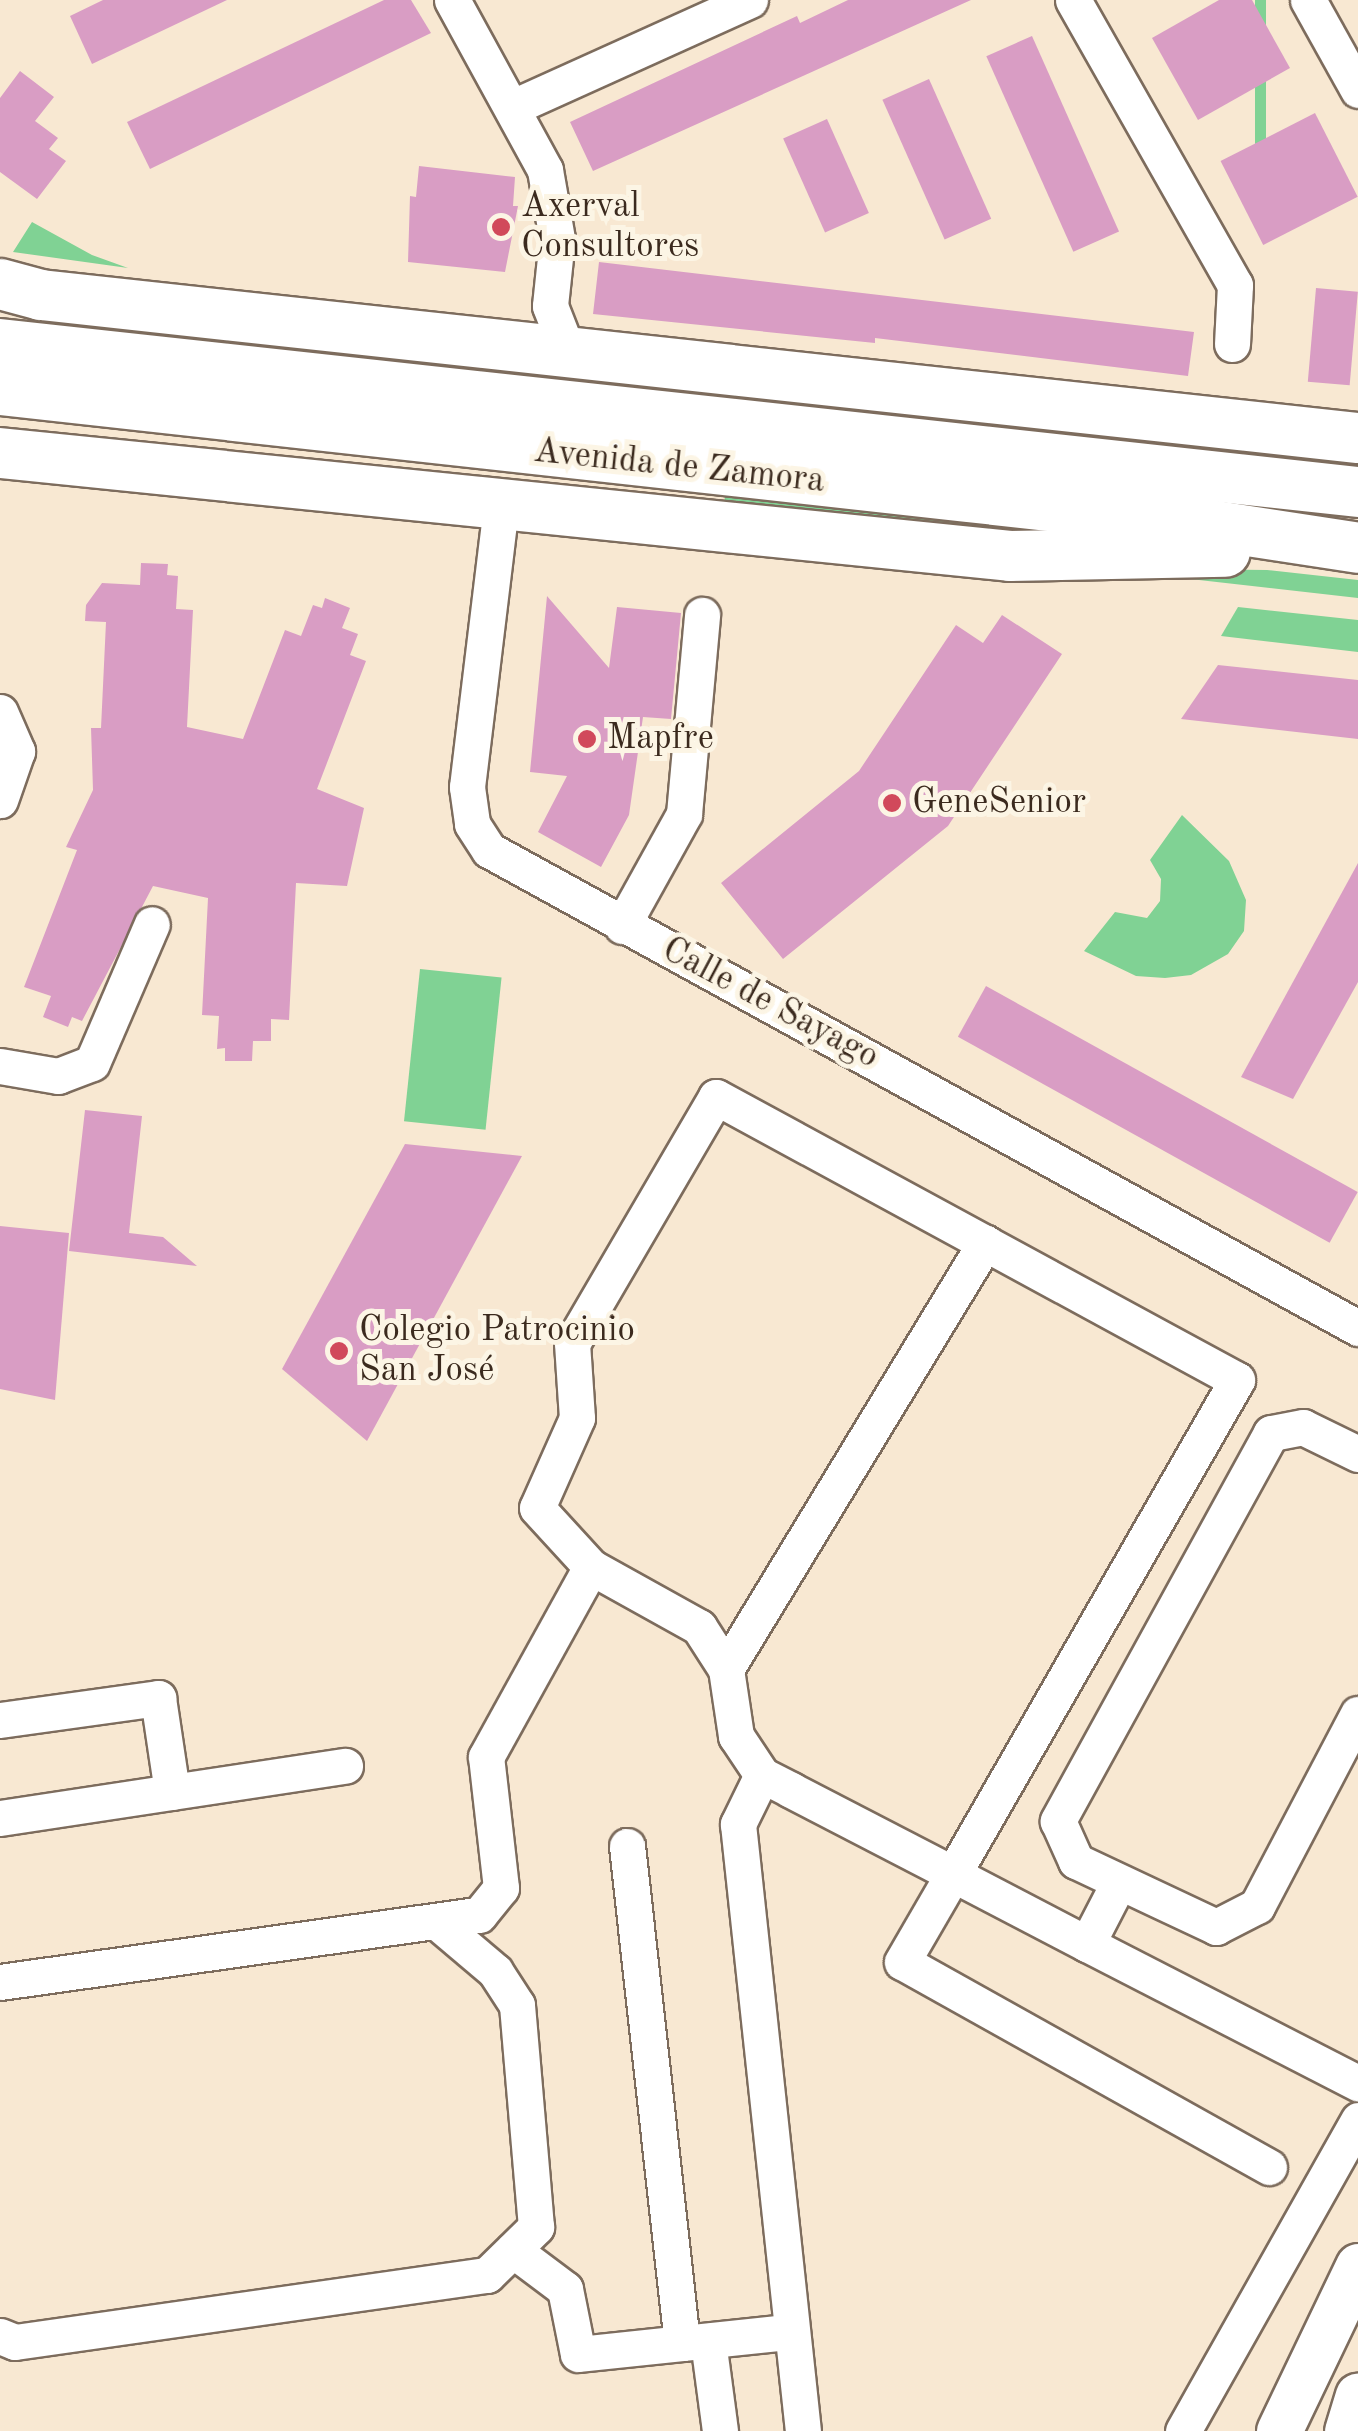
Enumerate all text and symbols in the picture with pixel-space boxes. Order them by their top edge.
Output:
place label: Axerval Consultores [521,186,699,268]
marker: Axerval Consultores [490,216,512,238]
street label: Avenida de Zamora [531,431,827,503]
place label: Mapfre [607,718,714,760]
marker: Mapfre [576,728,598,750]
place label: GeneSenior [912,782,1086,824]
marker: GeneSenior [881,792,903,814]
street label: Calle de Sayago [655,929,885,1079]
place label: Colegio Patrocinio San José [359,1310,635,1392]
marker: Colegio Patrocinio San José [328,1340,350,1362]

